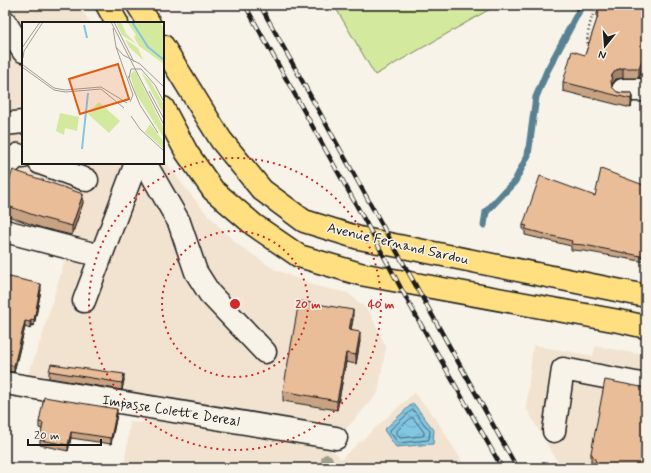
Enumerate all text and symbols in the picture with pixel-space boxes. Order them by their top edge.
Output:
inset map [22,22,164,164]
north arrow [585,26,625,66]
text: N [597,47,608,62]
street label: Avenue Fernand Sardou [325,219,471,269]
centre of rings [228,297,242,311]
text: 20 m [295,297,321,313]
text: 40 m [368,297,395,313]
street label: Impasse Colette Dereal [101,391,241,431]
scale bar [28,421,101,447]
text: 20 m [34,428,60,444]

